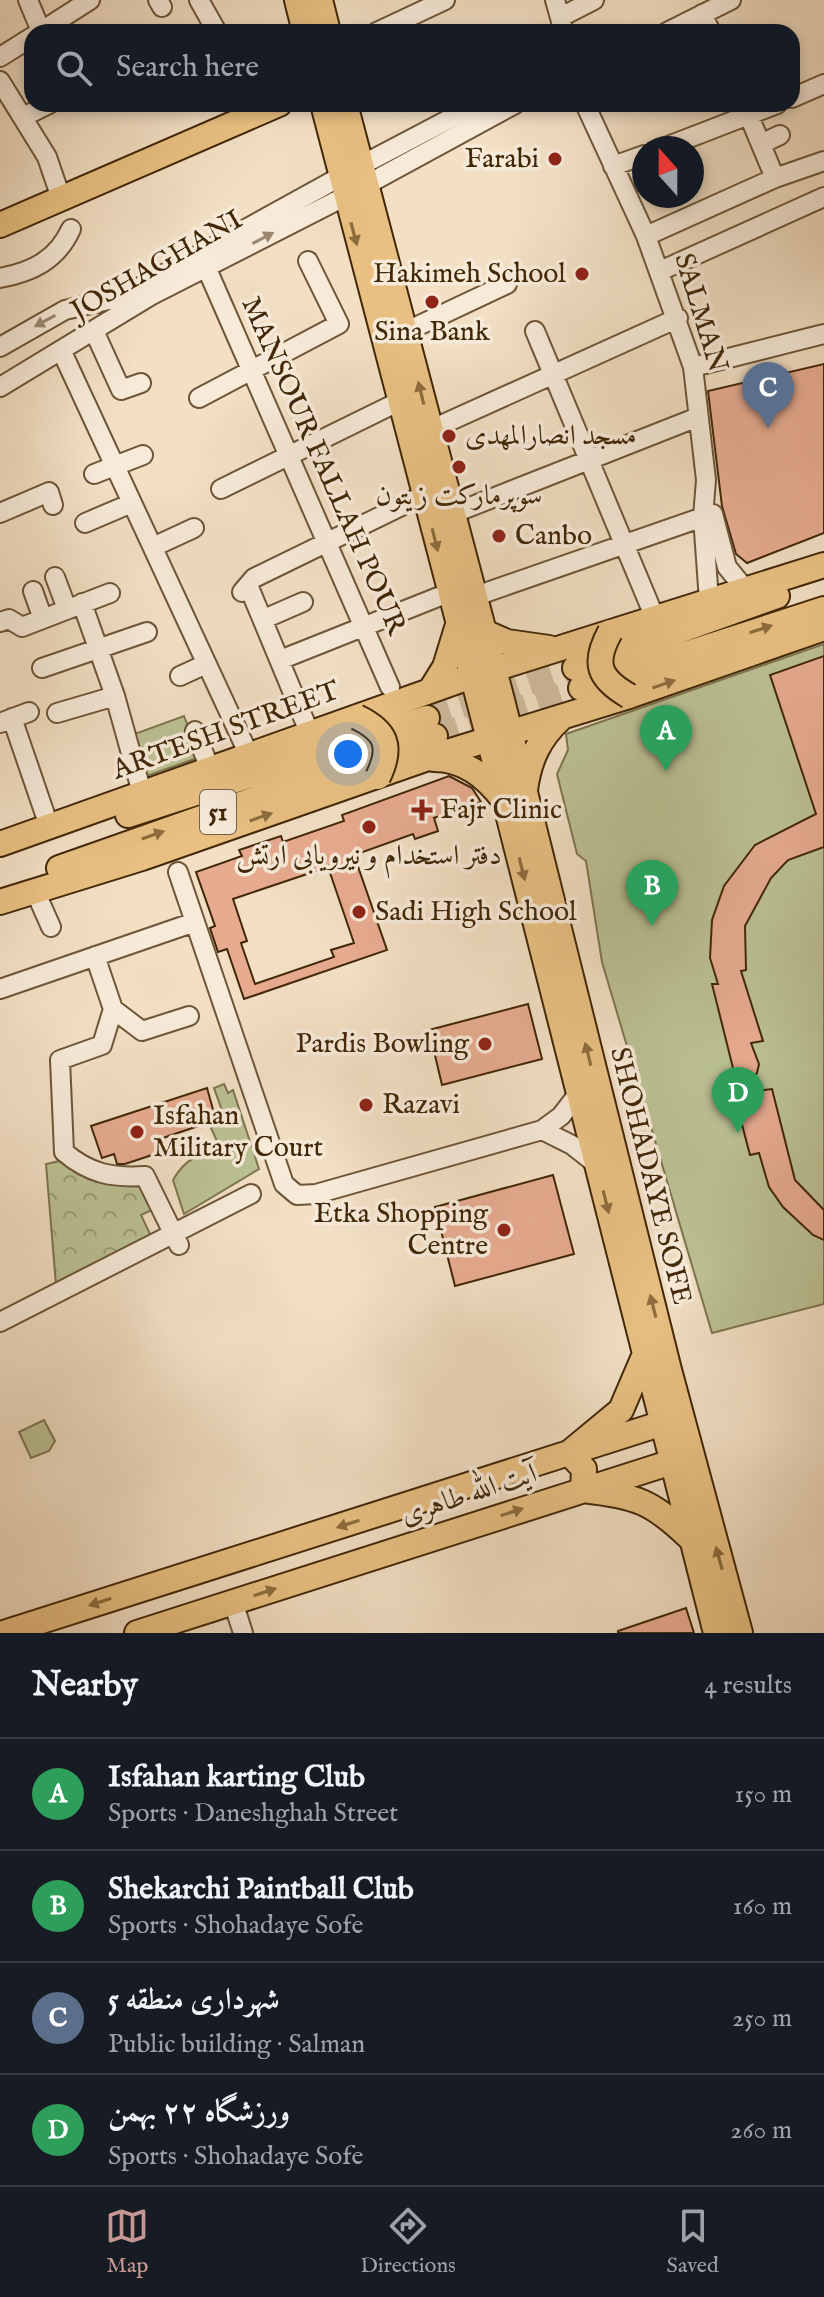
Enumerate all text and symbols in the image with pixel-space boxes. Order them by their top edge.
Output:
search box [24,24,800,112]
icon: search [52,46,96,90]
text: Search here [116,49,259,87]
north arrow [632,136,704,208]
place label: Farabi [465,142,539,177]
marker: Farabi [546,150,564,168]
street label: JOSHAGHANI [62,203,249,331]
one-way arrow [349,222,361,247]
one-way arrow [251,232,274,245]
street label: SALMAN [665,249,735,377]
place label: Hakimeh School [373,257,566,292]
marker: Hakimeh School [573,265,591,283]
street label: MANSOUR FALLAH POUR [233,292,414,641]
marker: Sina Bank [423,293,441,311]
one-way arrow [34,314,56,328]
place label: Sina Bank [374,315,491,350]
pin: C [742,362,794,428]
one-way arrow [414,380,426,405]
place label: مسجد انصارالمهدی [465,419,637,454]
marker: مسجد انصارالمهدی [440,427,458,445]
marker: سوپرمارکت زیتون [450,458,468,476]
place label: سوپرمارکت زیتون [375,479,543,514]
place label: Canbo [515,519,592,554]
one-way arrow [430,527,442,552]
marker: Canbo [490,527,508,545]
one-way arrow [750,622,774,635]
street label: ARTESH STREET [107,673,345,789]
one-way arrow [652,677,676,689]
pin: A [640,705,692,771]
your location [328,734,368,774]
road number: 51 [200,790,236,834]
place label: Fajr Clinic [440,793,562,828]
marker: Fajr Clinic [411,799,433,821]
one-way arrow [249,811,273,823]
marker: دفتر استخدام و نیرویابی ارتش [360,818,378,836]
one-way arrow [141,828,165,840]
place label: دفتر استخدام و نیرویابی ارتش [236,839,502,879]
one-way arrow [516,856,528,881]
pin: B [626,860,678,926]
place label: Sadi High School [375,895,577,930]
marker: Sadi High School [350,903,368,921]
place label: Pardis Bowling [295,1027,470,1062]
marker: Pardis Bowling [476,1035,494,1053]
one-way arrow [582,1042,594,1067]
street label: SHOHADAYE SOFE [601,1044,699,1308]
pin: D [712,1067,764,1133]
place label: Razavi [382,1088,460,1123]
marker: Razavi [357,1096,375,1114]
place label: Isfahan Military Court [153,1099,324,1166]
marker: Isfahan Military Court [128,1123,146,1141]
one-way arrow [600,1190,612,1215]
place label: Etka Shopping Centre [314,1197,489,1264]
marker: Etka Shopping Centre [495,1221,513,1239]
one-way arrow [646,1294,658,1319]
street label: آیت الله طاهری [395,1450,544,1533]
one-way arrow [501,1506,525,1518]
one-way arrow [336,1518,360,1530]
one-way arrow [713,1545,725,1570]
one-way arrow [253,1585,277,1598]
one-way arrow [88,1597,112,1609]
text: Nearby [32,1664,138,1707]
text: 4 results [704,1669,792,1702]
text: Isfahan karting Club [108,1759,365,1797]
text: A [49,1778,67,1811]
text: 150 m [734,1778,792,1811]
text: Sports · Daneshghah Street [108,1797,398,1830]
text: Shekarchi Paintball Club [108,1871,414,1909]
text: B [49,1890,67,1923]
text: 160 m [733,1890,792,1923]
text: Sports · Shohadaye Sofe [108,1909,364,1942]
text: شهرداری منطقه 5 [108,1982,280,2020]
text: C [49,2002,67,2035]
text: 250 m [732,2002,792,2035]
text: Public building · Salman [108,2028,365,2061]
text: ورزشگاه ۲۲ بهمن [108,2094,290,2132]
text: D [48,2114,68,2147]
text: 260 m [730,2114,792,2147]
text: Sports · Shohadaye Sofe [108,2140,364,2173]
tab: Map [105,2204,149,2280]
tab: Directions [360,2204,456,2280]
tab: Saved [667,2204,719,2280]

